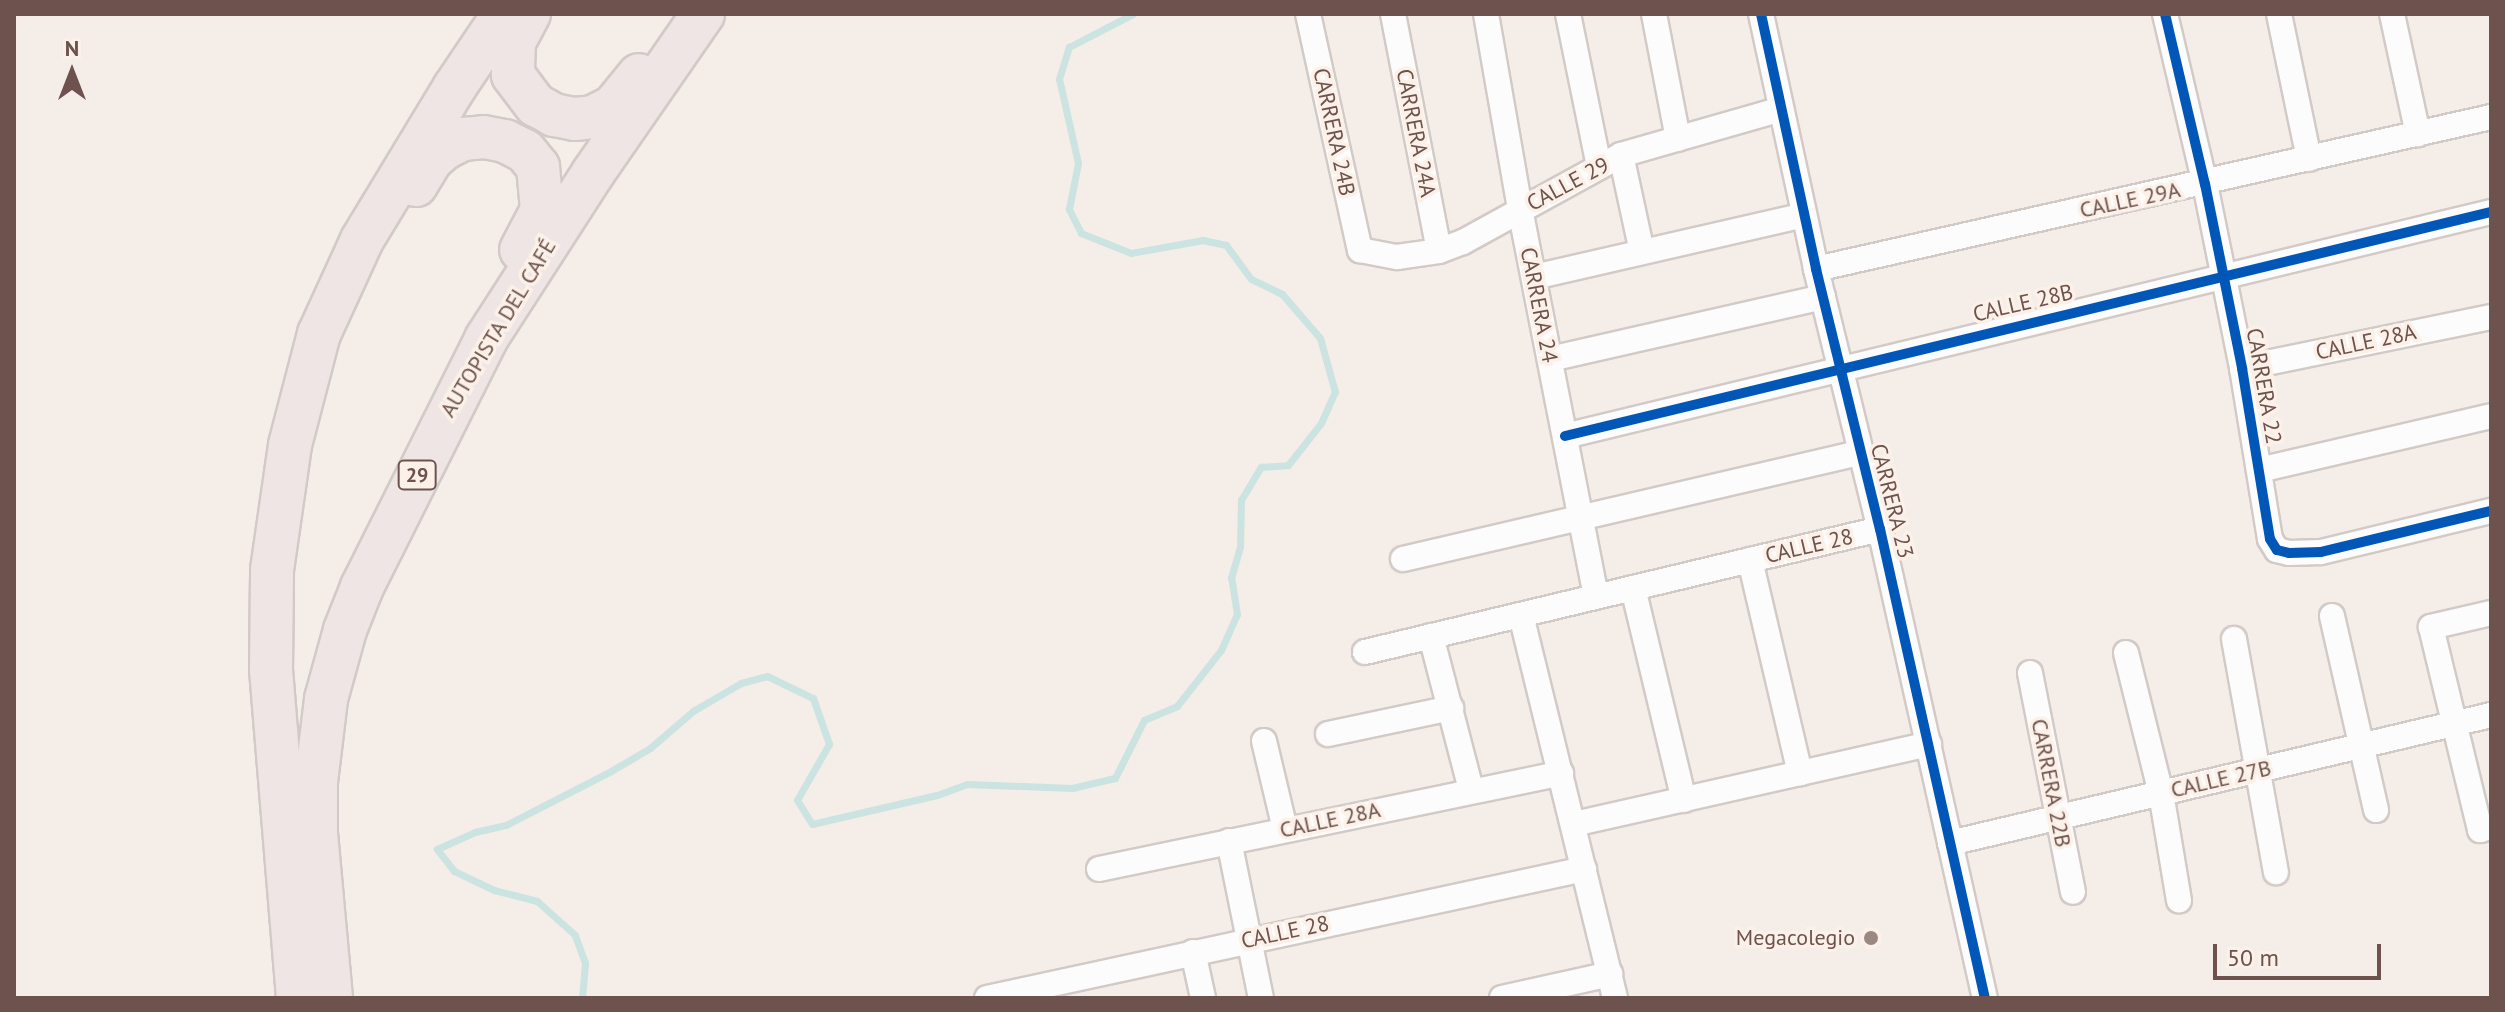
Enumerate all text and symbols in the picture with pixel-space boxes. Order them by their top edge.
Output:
north arrow [32,32,112,112]
text: N [65,34,79,62]
street label: CARRERA 24B [1307,65,1361,199]
street label: CARRERA 24A [1391,66,1441,200]
street label: CALLE 29 [1522,151,1614,217]
street label: CALLE 29A [2077,176,2183,224]
street label: AUTOPISTA DEL CAFÉ [434,233,562,423]
street label: CARRERA 24 [1515,245,1563,365]
street label: CALLE 28B [1970,279,2076,327]
street label: CALLE 28A [2313,318,2419,366]
street label: CARRERA 22 [2241,326,2287,446]
street label: CARRERA 23 [1865,441,1919,561]
road number: 29 [397,459,437,491]
street label: CALLE 28 [1763,523,1855,569]
street label: CARRERA 22B [2026,716,2076,850]
street label: CALLE 27B [2168,755,2274,803]
street label: CALLE 28A [1277,796,1383,844]
street label: CALLE 28 [1239,910,1331,954]
place label: Megacolegio [1736,925,1855,951]
scale bar [2217,928,2385,978]
marker: Megacolegio [1862,929,1880,947]
text: 50 m [2227,942,2279,973]

